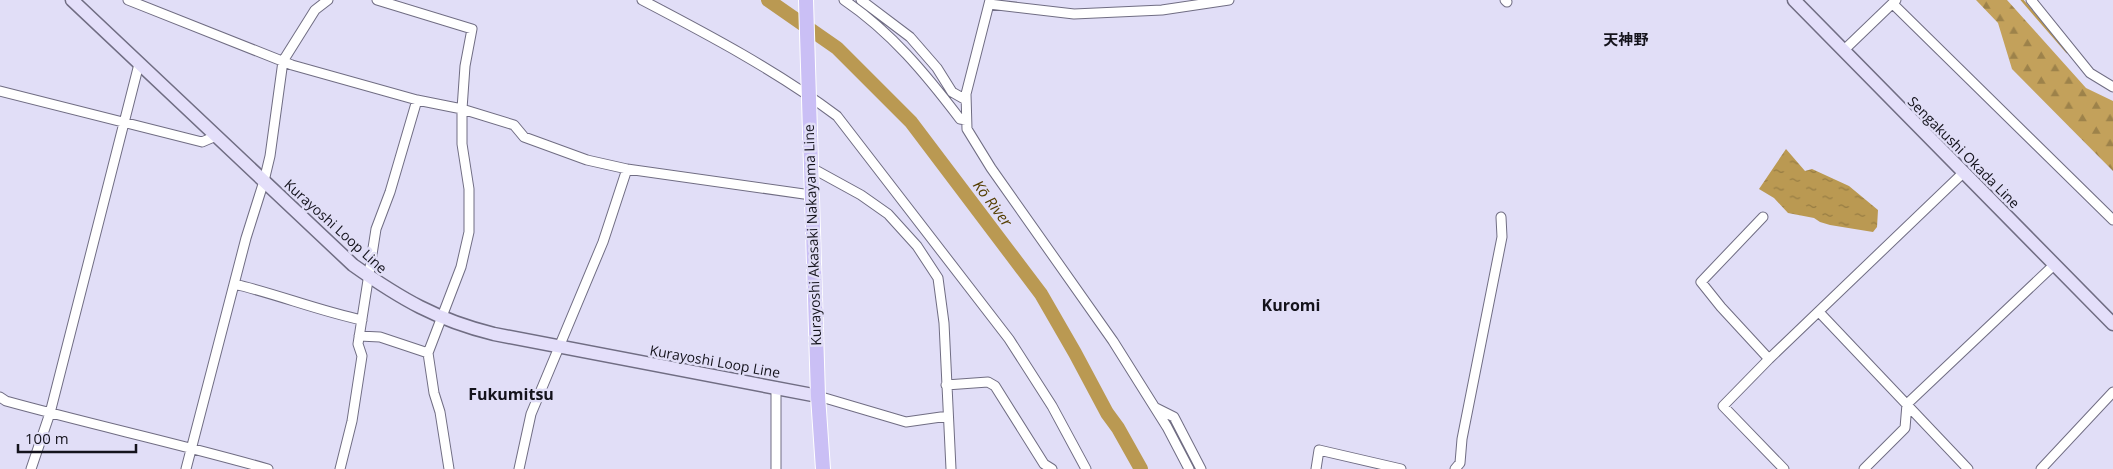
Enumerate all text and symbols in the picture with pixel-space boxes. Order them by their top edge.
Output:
district label: 天神野 [1603,29,1649,49]
street label: Sengakushi Okada Line [1904,92,2024,212]
street label: Kurayoshi Akasaki Nakayama Line [799,124,825,346]
street label: Kurayoshi Loop Line [281,175,392,277]
water label: Kō River [969,176,1018,231]
district label: Kuromi [1262,294,1320,316]
street label: Kurayoshi Loop Line [648,340,782,382]
district label: Fukumitsu [468,383,554,405]
scale bar [18,422,135,454]
text: 100 m [25,428,69,448]

